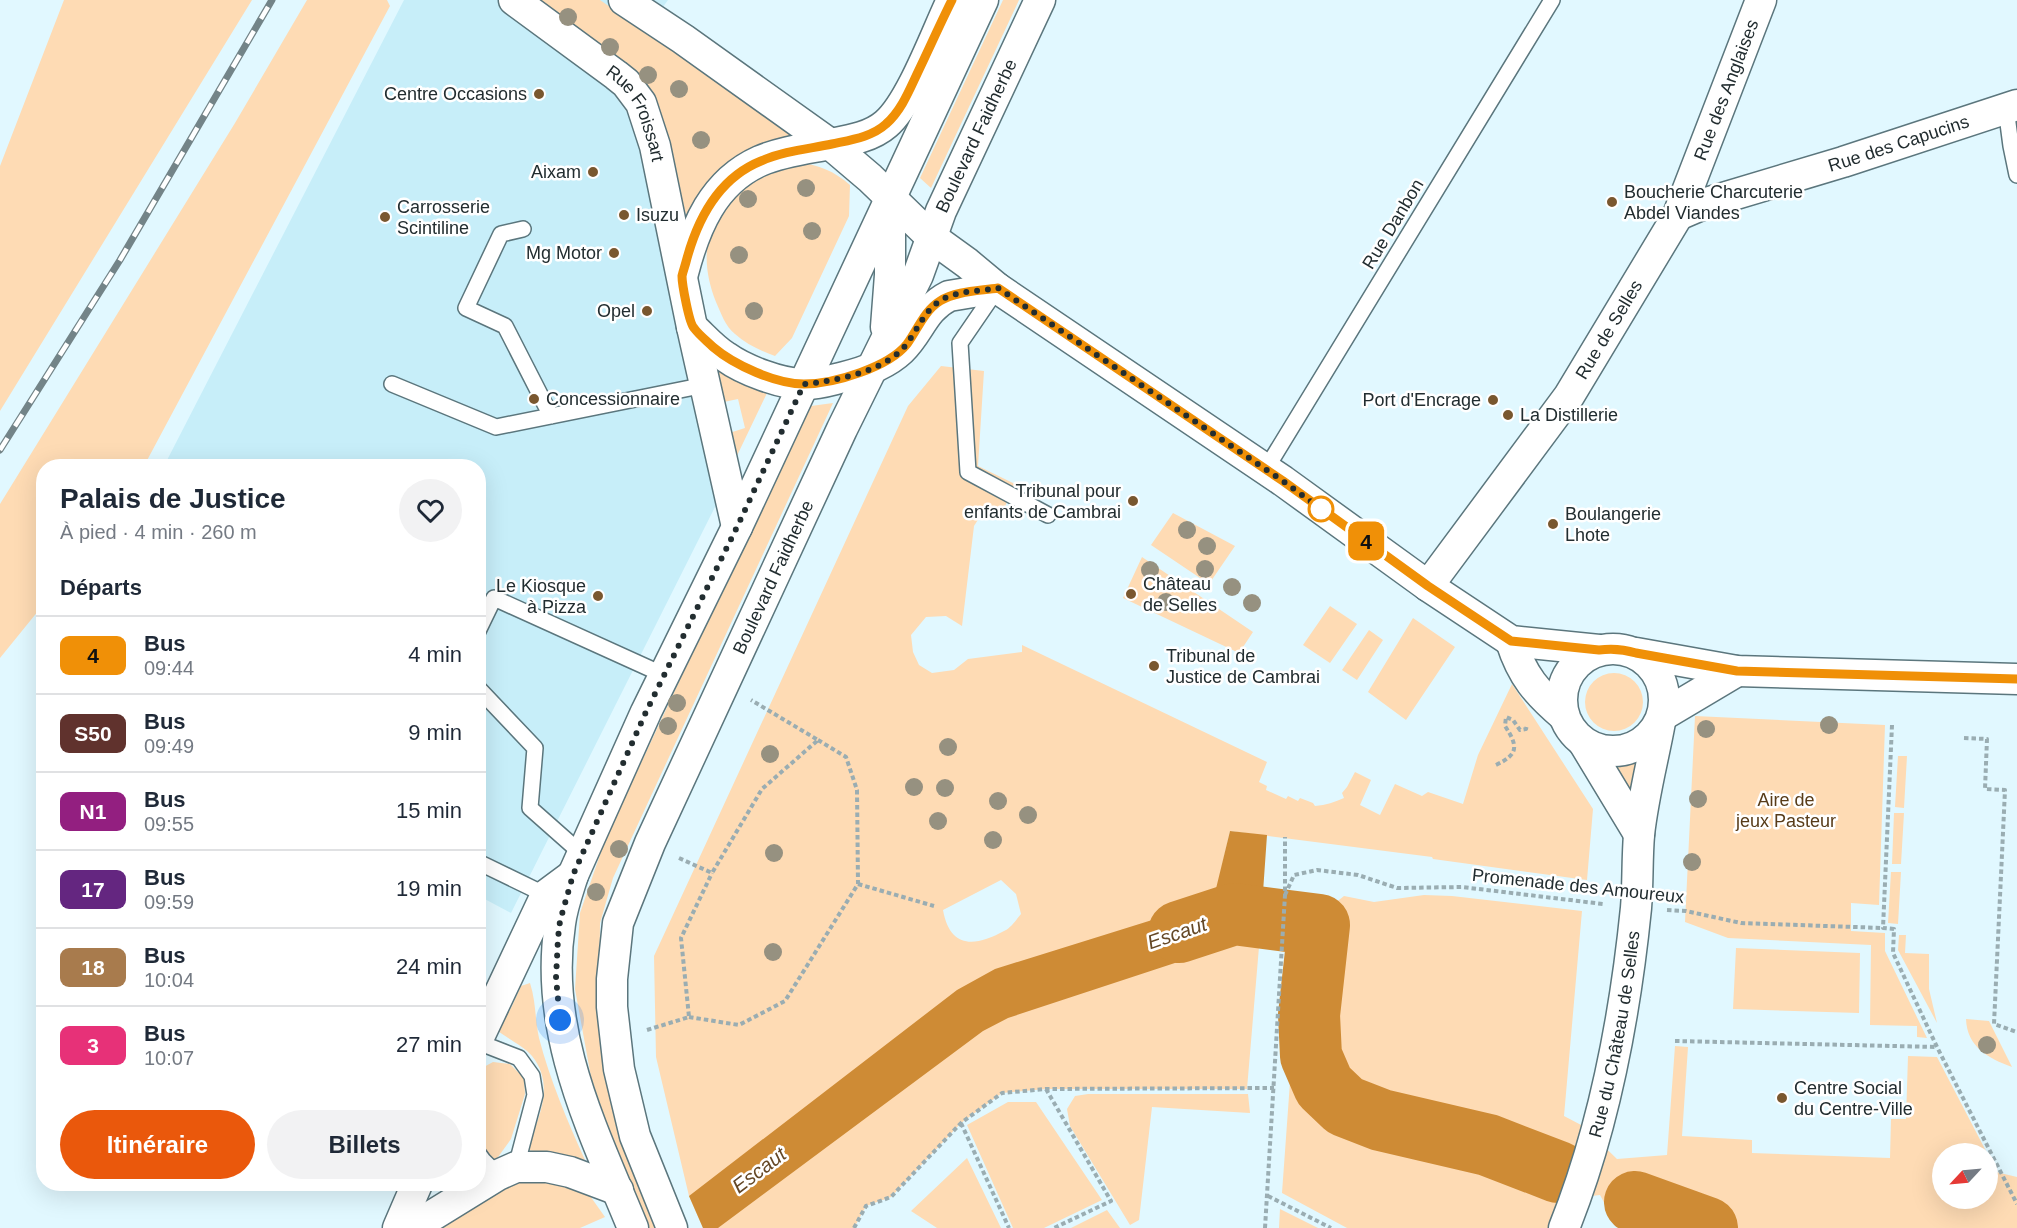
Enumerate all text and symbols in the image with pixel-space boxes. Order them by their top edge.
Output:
street label: Rue des Anglaises [1690,17,1762,163]
street label: Boulevard Faidherbe [932,56,1021,216]
street label: Rue Froissart [602,61,668,163]
place label: Centre Occasions [384,84,527,104]
marker: Centre Occasions [532,87,546,101]
street label: Rue des Capucins [1826,111,1972,176]
place label: Aixam [531,162,581,182]
marker: Aixam [586,165,600,179]
street label: Rue Danbon [1358,176,1428,272]
place label: Boucherie Charcuterie Abdel Viandes [1624,182,1803,223]
marker: Boucherie Charcuterie Abdel Viandes [1605,195,1619,209]
place label: Carrosserie Scintiline [397,197,490,238]
place label: Isuzu [636,205,679,225]
marker: Isuzu [617,208,631,222]
marker: Carrosserie Scintiline [378,210,392,224]
place label: Mg Motor [526,243,602,263]
marker: Mg Motor [607,246,621,260]
street label: Rue de Selles [1571,277,1646,383]
place label: Opel [597,301,635,321]
marker: Opel [640,304,654,318]
place label: Concessionnaire [546,389,680,409]
place label: Port d'Encrage [1362,390,1481,410]
marker: Concessionnaire [527,392,541,406]
marker: Port d'Encrage [1486,393,1500,407]
place label: La Distillerie [1520,405,1618,425]
marker: La Distillerie [1501,408,1515,422]
button: heart [399,479,462,542]
place label: Tribunal pour enfants de Cambrai [964,481,1121,522]
text: Palais de Justice [60,483,286,514]
marker: Tribunal pour enfants de Cambrai [1126,494,1140,508]
unlabelled marker [1308,496,1334,522]
street label: Boulevard Faidherbe [729,497,818,657]
place label: Boulangerie Lhote [1565,504,1661,545]
marker: Boulangerie Lhote [1546,517,1560,531]
text: À pied · 4 min · 260 m [60,521,257,543]
line badge: 4 [1346,522,1386,560]
text: 4 [1360,530,1372,553]
place label: Château de Selles [1143,574,1217,615]
text: Départs [60,575,142,600]
place label: Le Kiosque à Pizza [496,576,587,617]
marker: Château de Selles [1124,587,1138,601]
marker: Le Kiosque à Pizza [591,589,605,603]
text: Bus [144,631,186,656]
text: 4 min [408,642,462,667]
text: 4 [87,644,99,667]
place label: Tribunal de Justice de Cambrai [1166,646,1320,687]
text: 09:44 [144,657,194,679]
marker: Tribunal de Justice de Cambrai [1147,659,1161,673]
text: Bus [144,709,186,734]
text: 9 min [408,720,462,745]
text: S50 [74,722,112,745]
text: 09:49 [144,735,194,757]
text: Bus [144,787,186,812]
park label: Aire de jeux Pasteur [1735,790,1836,831]
text: 15 min [396,798,462,823]
text: N1 [80,800,106,823]
text: 09:55 [144,813,194,835]
text: Bus [144,865,186,890]
street label: Promenade des Amoureux [1471,865,1685,907]
text: 19 min [396,876,462,901]
text: 17 [81,878,105,901]
text: 09:59 [144,891,194,913]
water label: Escaut [1145,912,1211,953]
street label: Rue du Château de Selles [1585,930,1644,1140]
text: Bus [144,943,186,968]
text: 24 min [396,954,462,979]
text: 18 [81,956,105,979]
text: 10:04 [144,969,194,991]
your location [545,1005,575,1035]
text: Bus [144,1021,186,1046]
text: 27 min [396,1032,462,1057]
text: 3 [87,1034,99,1057]
text: 10:07 [144,1047,194,1069]
place label: Centre Social du Centre-Ville [1794,1078,1913,1119]
marker: Centre Social du Centre-Ville [1775,1091,1789,1105]
button: Itinéraire [60,1110,255,1179]
button: Billets [267,1110,462,1179]
water label: Escaut [728,1142,791,1197]
north arrow [1932,1143,1998,1209]
map controls [1932,1143,1998,1209]

